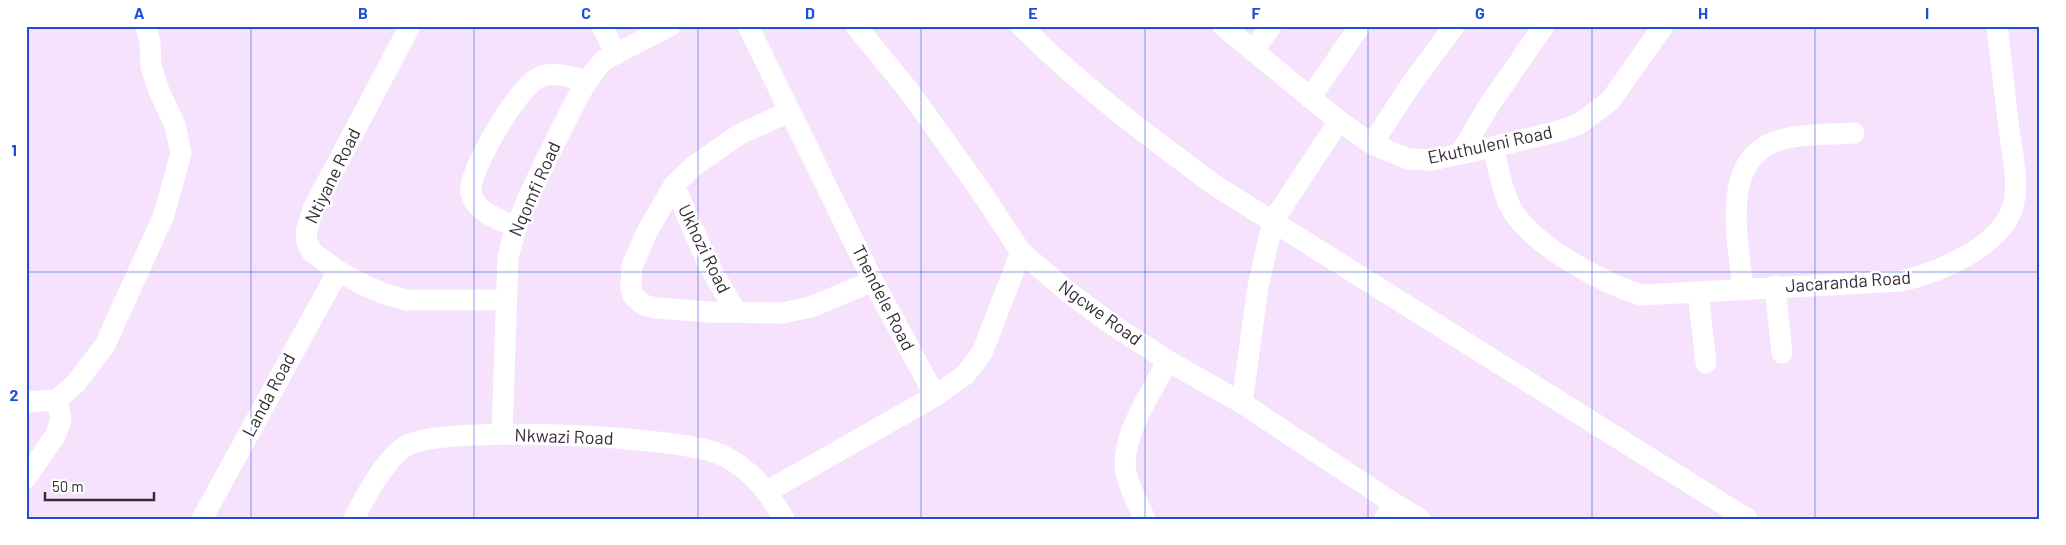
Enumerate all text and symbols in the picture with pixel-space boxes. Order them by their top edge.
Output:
text: A [134,3,145,22]
text: B [358,3,368,22]
text: C [581,3,591,22]
text: D [805,3,815,22]
text: E [1028,3,1038,22]
text: F [1252,3,1261,22]
text: G [1475,3,1485,22]
text: H [1698,3,1708,22]
text: I [1925,3,1929,22]
street label: Ekuthuleni Road [1425,120,1554,168]
street label: Ntiyane Road [300,124,365,227]
street label: Nqomfi Road [503,138,565,239]
text: 1 [11,140,17,159]
street label: Ukhozi Road [674,201,736,297]
street label: Thendele Road [848,241,920,354]
street label: Jacaranda Road [1784,266,1911,296]
street label: Ngcwe Road [1055,275,1146,350]
street label: Landa Road [237,349,299,440]
text: 2 [10,385,19,404]
street label: Nkwazi Road [514,423,614,449]
scale bar [45,470,154,502]
text: 50 m [52,477,84,495]

